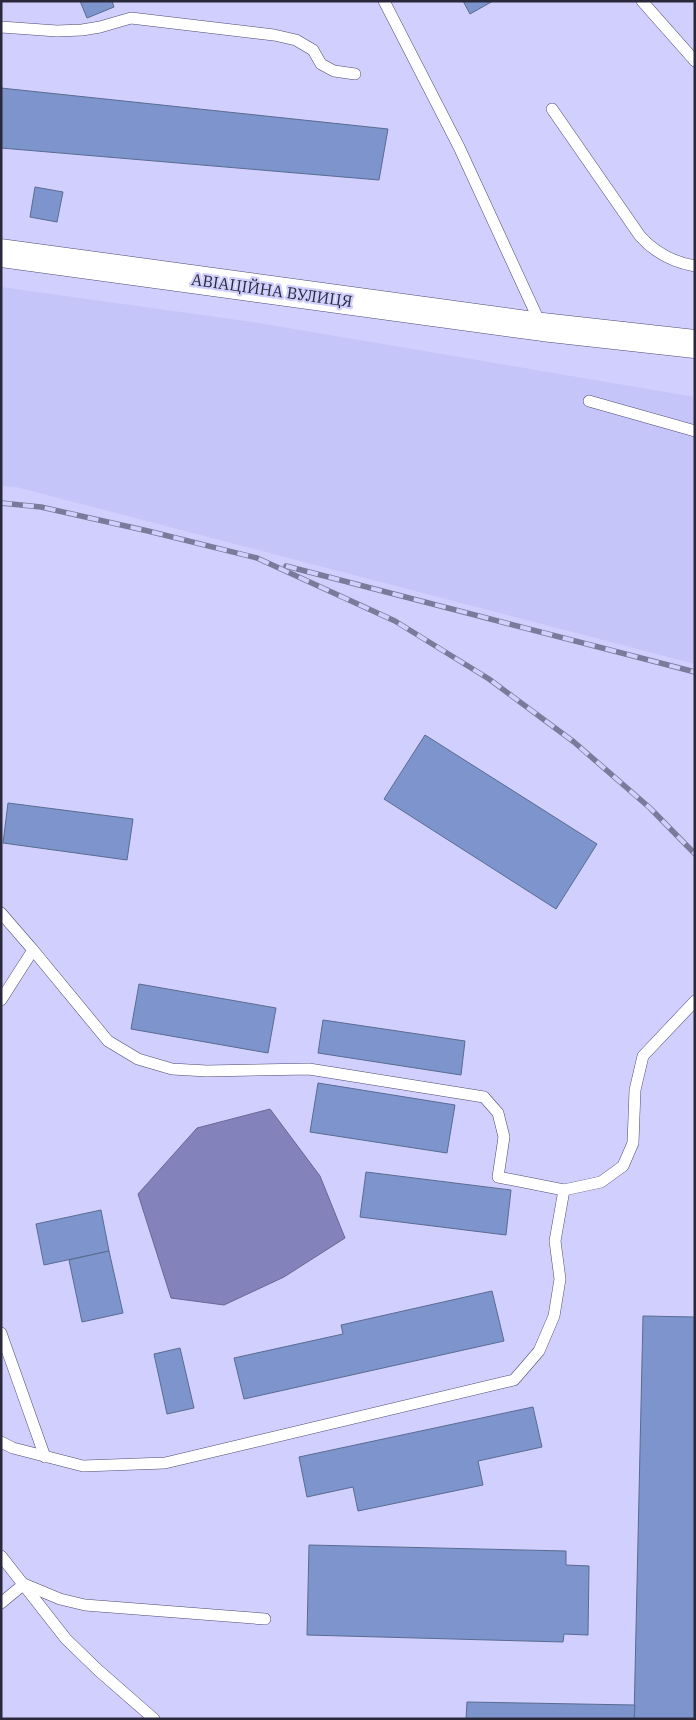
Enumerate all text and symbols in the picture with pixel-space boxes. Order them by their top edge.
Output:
street label: АВІАЦІЙНА ВУЛИЦЯ [190,269,354,311]

